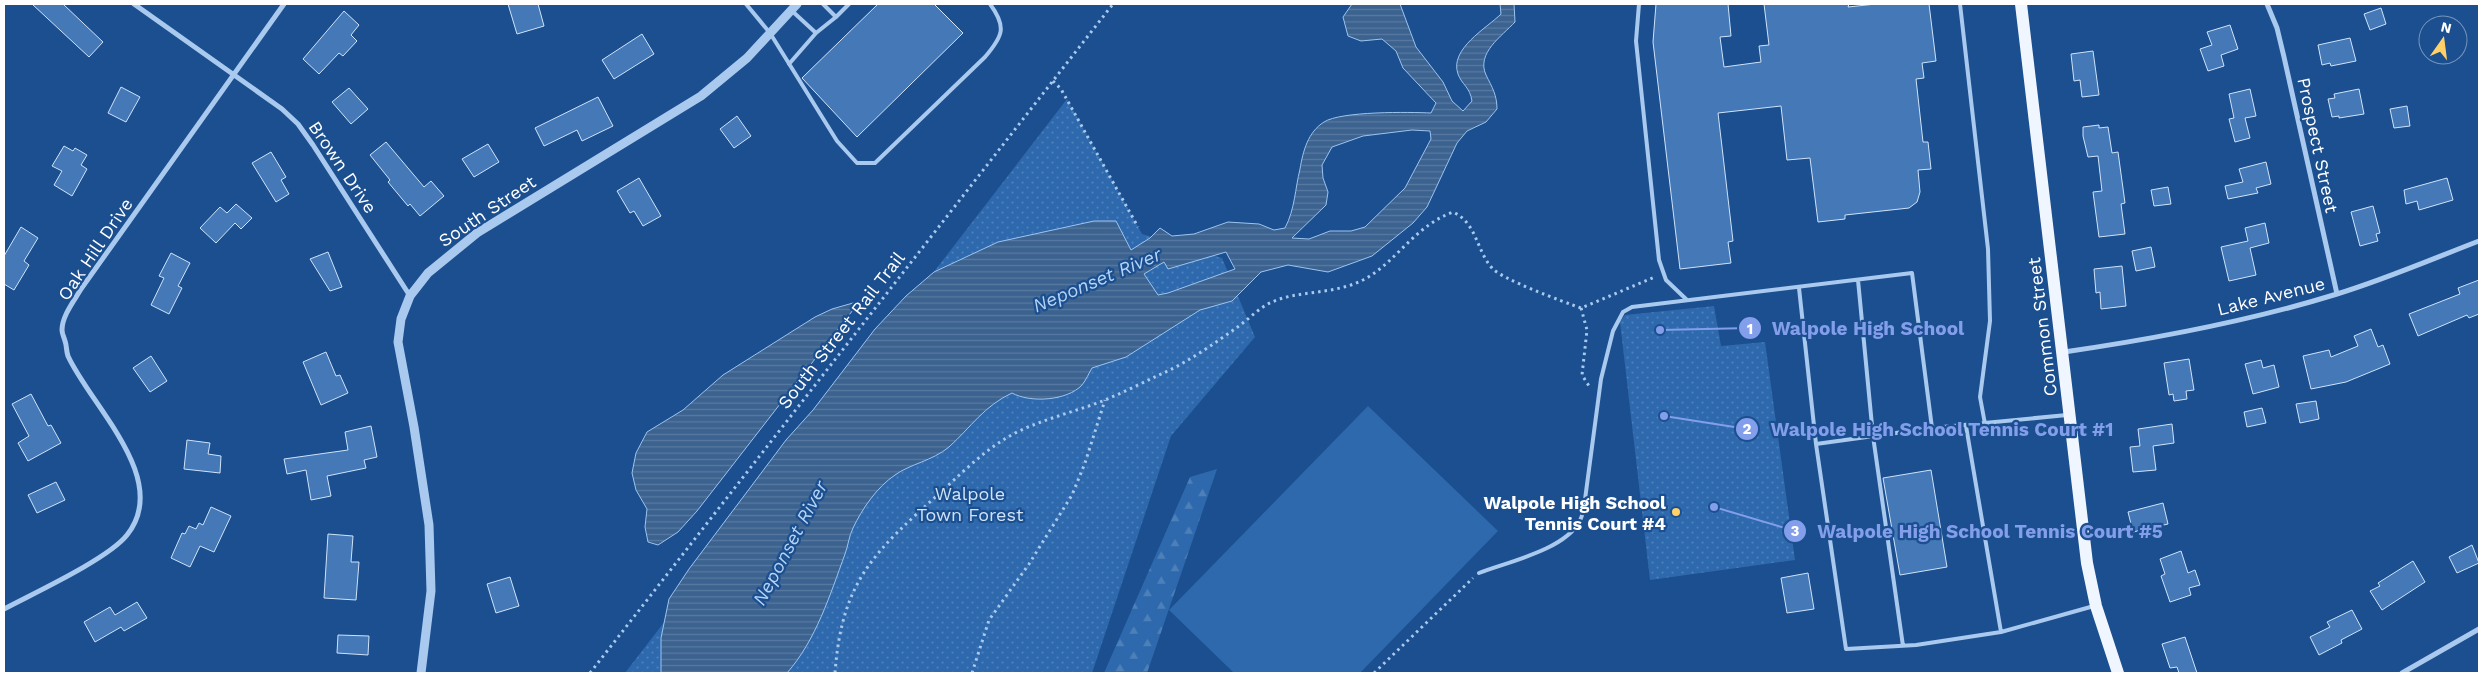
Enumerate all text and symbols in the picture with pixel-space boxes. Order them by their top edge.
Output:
north arrow [2418,15,2468,65]
text: N [2439,18,2453,36]
street label: Prospect Street [2293,75,2343,215]
street label: Brown Drive [305,117,381,217]
street label: South Street [435,171,540,251]
street label: Oak Hill Drive [53,194,137,304]
water label: Neponset River [1029,242,1165,317]
street label: South Street Rail Trail [773,247,909,413]
street label: Common Street [2023,256,2061,398]
street label: Lake Avenue [2215,272,2327,320]
callout: Walpole High School [1737,311,1975,345]
text: Walpole High School [1772,317,1965,340]
text: 1 [1747,320,1753,338]
callout: Walpole High School Tennis Court #1 [1735,412,2123,446]
text: Walpole High School Tennis Court #1 [1771,418,2113,441]
text: 2 [1743,420,1752,438]
water label: Neponset River [748,476,833,609]
park label: Walpole Town Forest [917,483,1024,525]
place label: Walpole High School Tennis Court #4 [1484,492,1666,534]
marker: Walpole High School Tennis Court #4 [1670,506,1682,518]
callout: Walpole High School Tennis Court #5 [1782,514,2173,548]
text: Walpole High School Tennis Court #5 [1817,520,2163,543]
text: 3 [1791,522,1800,540]

